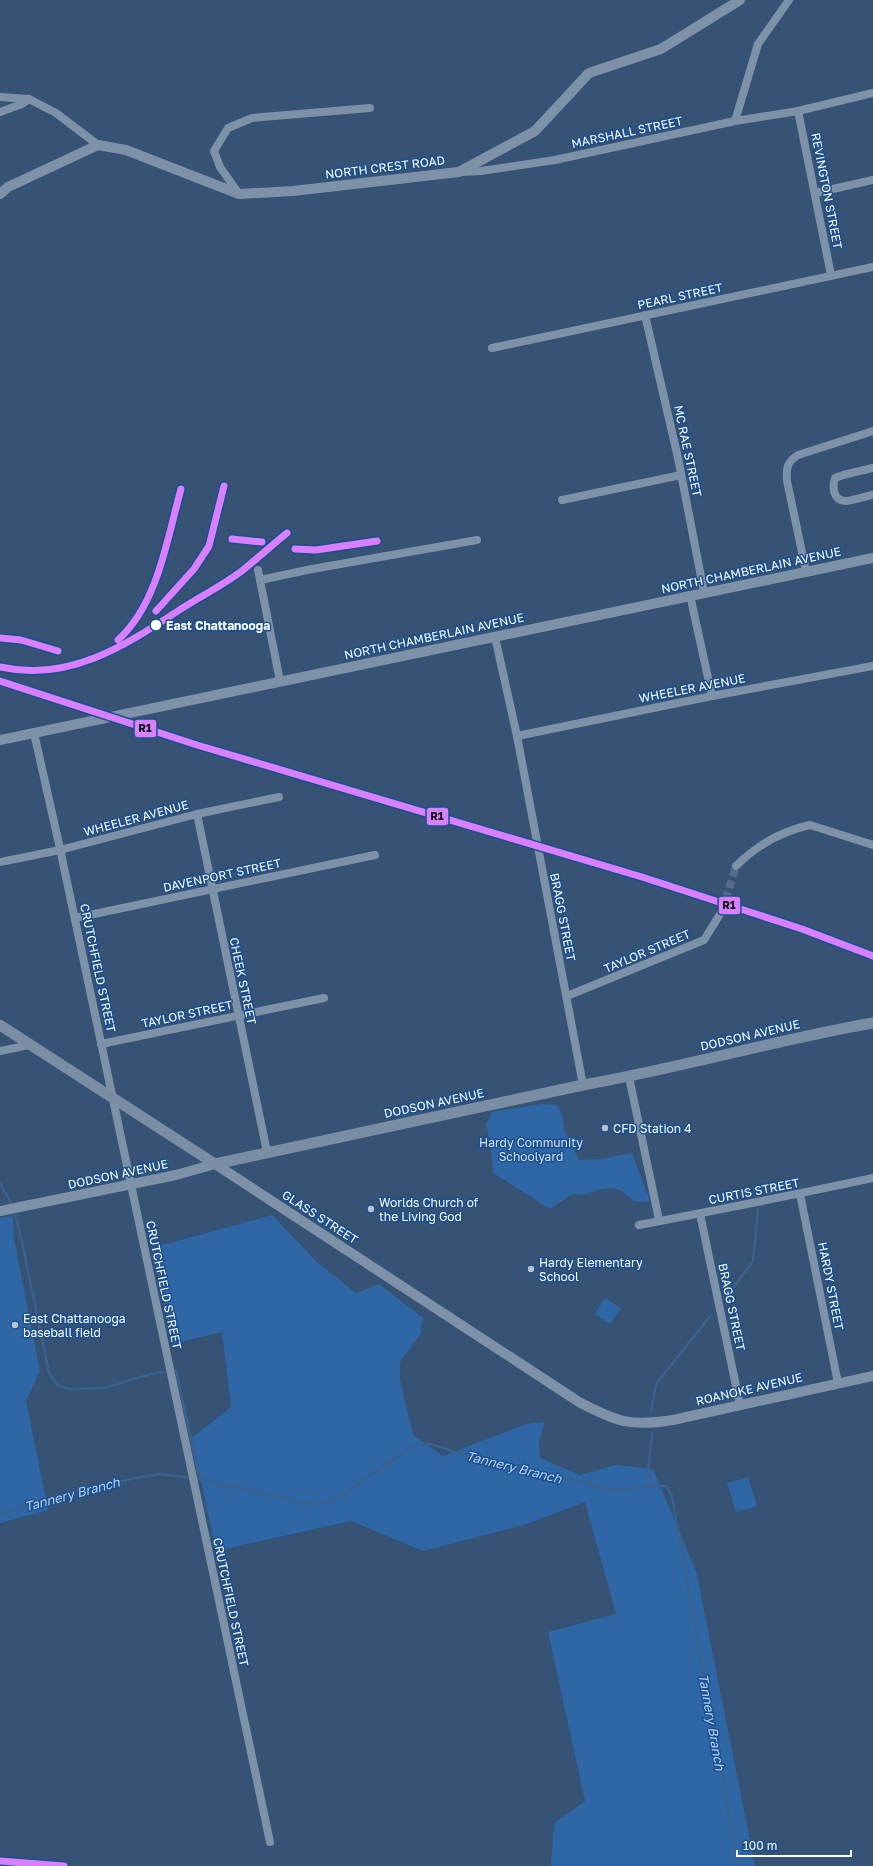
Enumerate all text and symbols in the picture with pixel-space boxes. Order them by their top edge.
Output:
street label: MARSHALL STREET [570,113,685,151]
street label: REVINGTON STREET [808,131,846,251]
street label: NORTH CREST ROAD [324,152,446,182]
street label: PEARL STREET [636,280,724,312]
street label: MC RAE STREET [671,404,705,499]
street label: NORTH CHAMBERLAIN AVENUE [660,544,842,596]
street label: NORTH CHAMBERLAIN AVENUE [343,610,525,662]
marker: East Chattanooga [149,618,163,632]
place label: East Chattanooga [166,618,270,633]
street label: WHEELER AVENUE [637,670,747,706]
line badge: R1 [134,719,157,738]
text: R1 [138,721,152,734]
street label: WHEELER AVENUE [82,797,190,839]
line badge: R1 [426,807,449,826]
text: R1 [430,809,444,822]
street label: DAVENPORT STREET [162,855,283,895]
street label: BRAGG STREET [547,872,579,963]
line badge: R1 [718,896,741,915]
text: R1 [722,898,736,911]
street label: CRUTCHFIELD STREET [77,902,119,1034]
street label: TAYLOR STREET [601,926,693,976]
street label: CHEEK STREET [226,936,260,1026]
street label: TAYLOR STREET [140,997,234,1031]
street label: DODSON AVENUE [699,1016,801,1054]
street label: DODSON AVENUE [383,1085,485,1121]
place label: CFD Station 4 [613,1121,692,1136]
marker: CFD Station 4 [600,1123,610,1133]
park label: Hardy Community Schoolyard [479,1135,583,1164]
street label: DODSON AVENUE [67,1156,169,1192]
street label: CURTIS STREET [707,1175,801,1207]
street label: GLASS STREET [279,1187,361,1247]
place label: Worlds Church of the Living God [379,1195,479,1224]
marker: Worlds Church of the Living God [366,1204,376,1214]
street label: CRUTCHFIELD STREET [143,1219,185,1351]
street label: HARDY STREET [815,1241,847,1332]
place label: Hardy Elementary School [539,1255,643,1284]
street label: BRAGG STREET [715,1262,749,1353]
marker: Hardy Elementary School [526,1264,536,1274]
place label: East Chattanooga baseball field [23,1311,126,1340]
marker: East Chattanooga baseball field [10,1320,20,1330]
street label: ROANOKE AVENUE [694,1369,804,1409]
water label: Tannery Branch [465,1447,564,1487]
water label: Tannery Branch [23,1473,122,1514]
street label: CRUTCHFIELD STREET [210,1536,252,1668]
water label: Tannery Branch [696,1672,729,1773]
scale bar [737,1832,851,1858]
text: 100 m [743,1838,777,1853]

